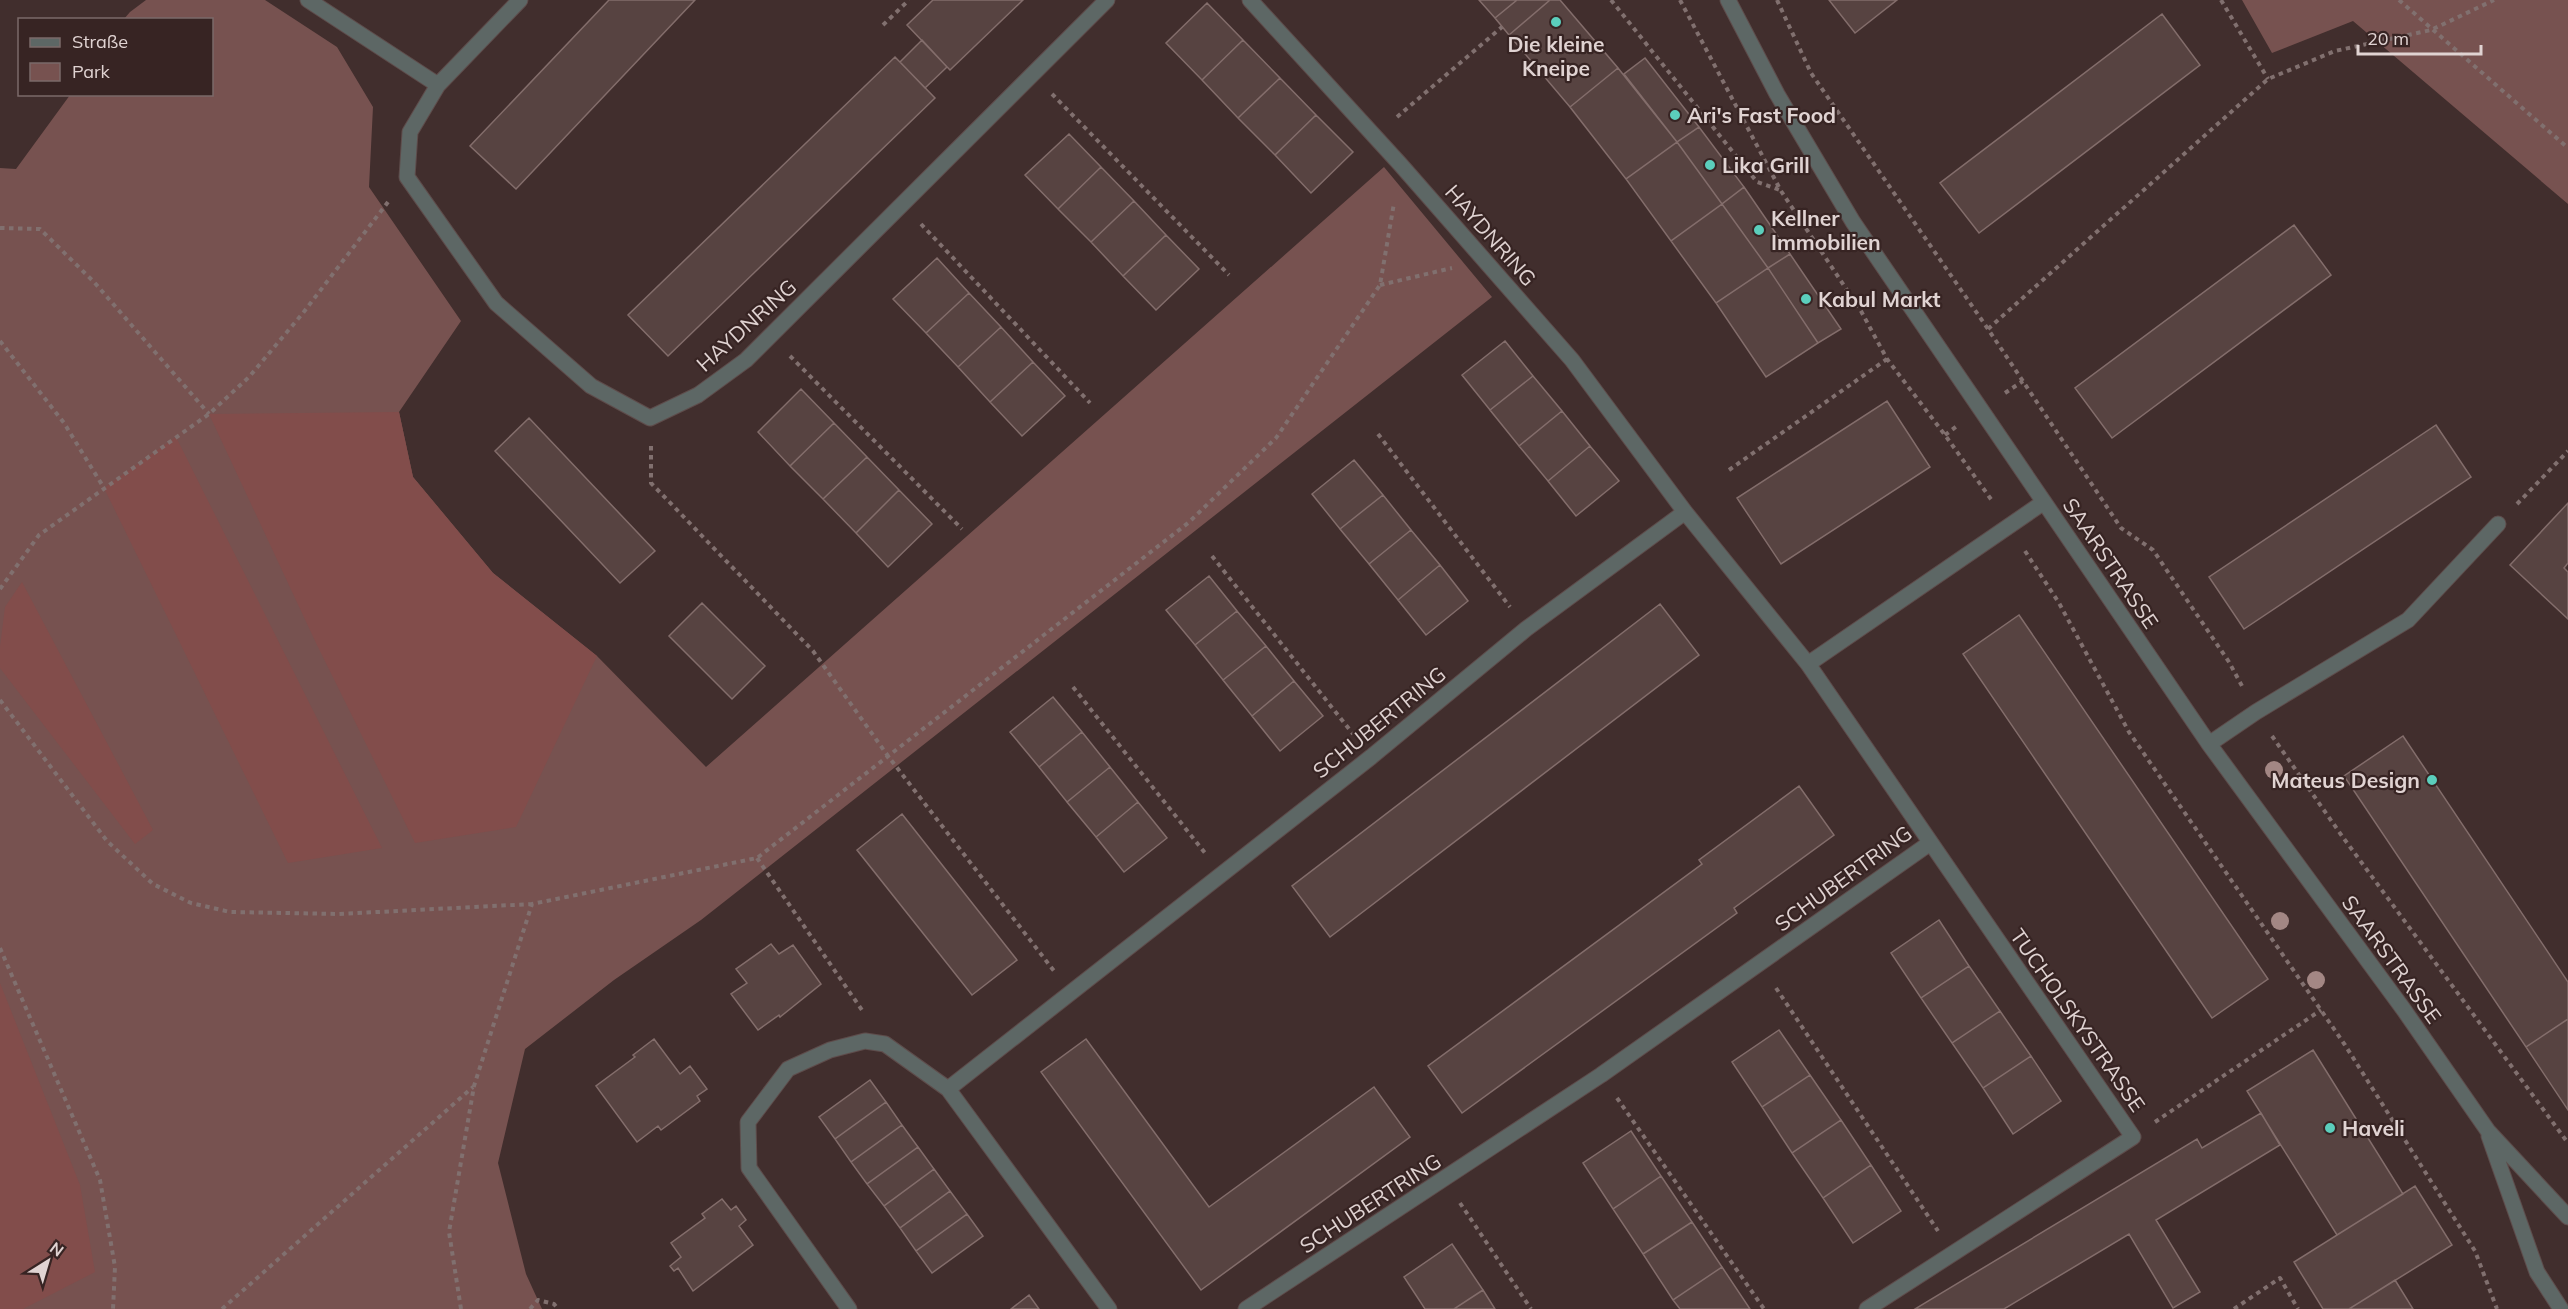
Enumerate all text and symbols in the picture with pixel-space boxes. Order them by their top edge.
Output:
marker: Die kleine Kneipe [1549,15,1563,29]
legend [18,18,213,96]
scale bar [2358,18,2481,56]
text: 20 m [2367,27,2409,50]
text: Straße [72,30,128,53]
place label: Die kleine Kneipe [1508,31,1604,81]
text: Park [72,60,111,83]
place label: Ari's Fast Food [1687,102,1836,128]
marker: Ari's Fast Food [1668,108,1682,122]
place label: Lika Grill [1722,152,1810,178]
marker: Lika Grill [1703,158,1717,172]
street label: HAYDNRING [1440,179,1542,291]
place label: Kellner Immobilien [1771,205,1881,255]
marker: Kellner Immobilien [1752,223,1766,237]
street label: HAYDNRING [691,273,801,377]
place label: Kabul Markt [1818,286,1941,312]
marker: Kabul Markt [1799,292,1813,306]
street label: SAARSTRASSE [2058,493,2164,633]
street label: SCHUBERTRING [1307,661,1451,783]
place label: Mateus Design [2271,767,2420,793]
marker: Mateus Design [2425,773,2439,787]
street label: SCHUBERTRING [1769,819,1917,937]
street label: SAARSTRASSE [2337,890,2447,1028]
street label: TUCHOLSKYSTRASSE [2005,924,2151,1116]
place label: Haveli [2342,1115,2405,1141]
marker: Haveli [2323,1121,2337,1135]
street label: SCHUBERTRING [1294,1148,1446,1258]
north arrow [18,1231,78,1291]
text: N [46,1237,68,1261]

